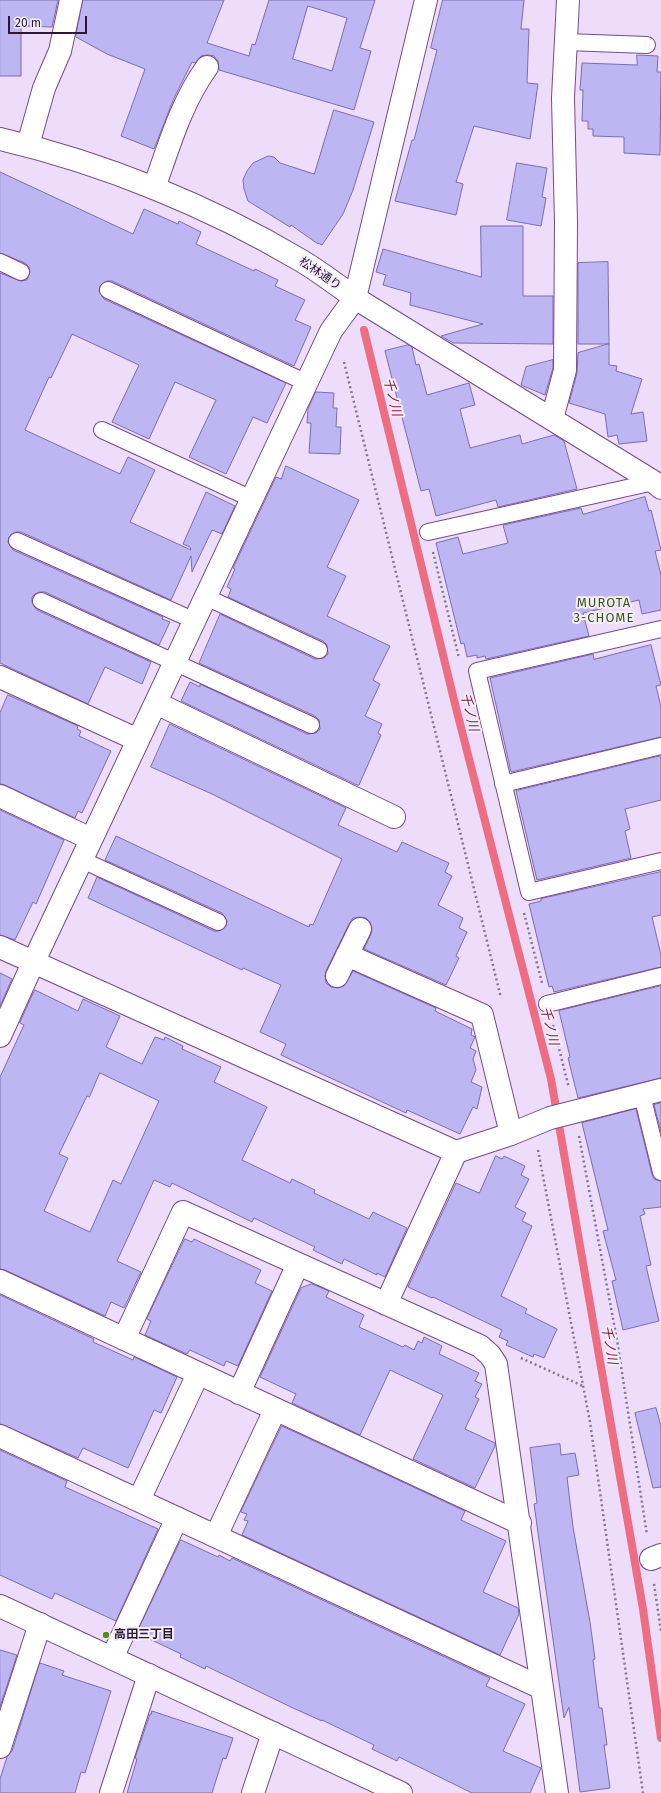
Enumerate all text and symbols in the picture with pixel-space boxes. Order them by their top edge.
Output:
scale bar [10,8,89,34]
text: 20 m [15,16,41,30]
street label: 松林通り [296,255,344,293]
water label: 千ノ川 [380,376,404,418]
district label: MUROTA 3-CHOME [574,595,634,626]
water label: 千ノ川 [457,691,481,733]
water label: 千ノ川 [537,1005,561,1047]
water label: 千ノ川 [598,1324,620,1366]
place label: 高田三丁目 [114,1628,174,1642]
marker: 高田三丁目 [101,1630,111,1640]

